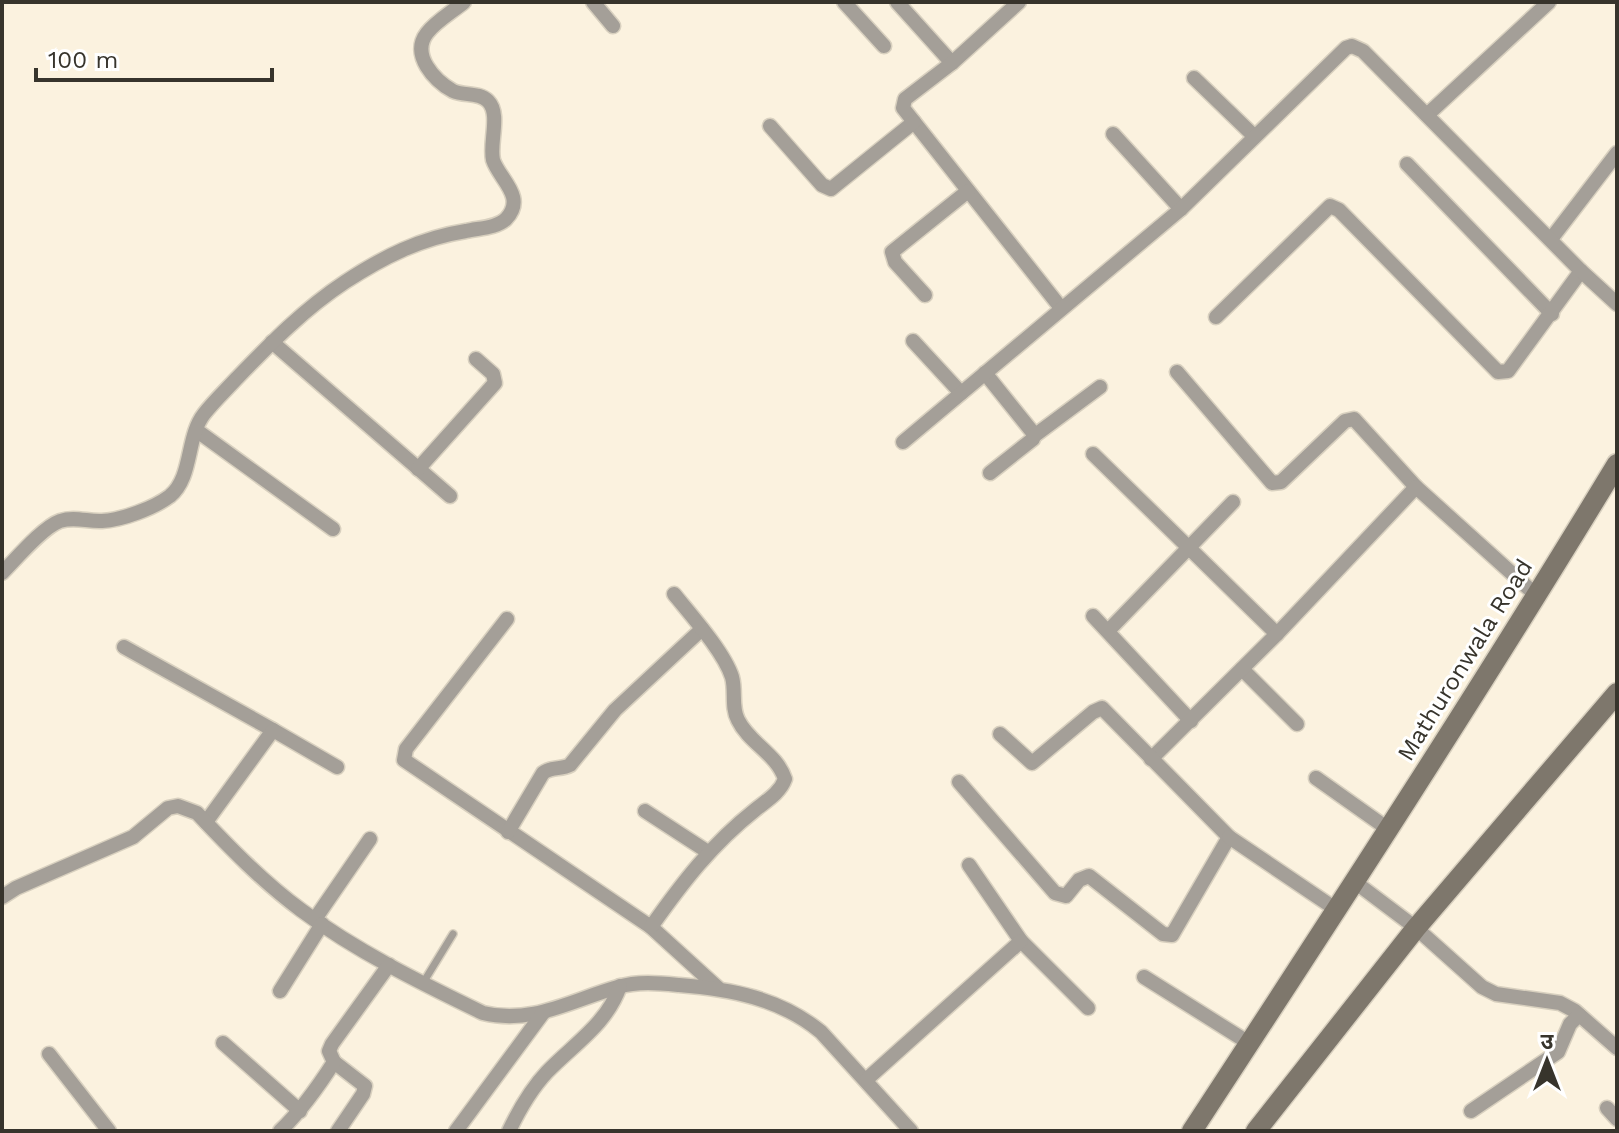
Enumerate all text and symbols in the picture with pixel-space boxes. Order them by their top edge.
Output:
scale bar [36,32,272,82]
text: 100 m [48,46,118,74]
street label: Mathuronwala Road [1392,554,1538,766]
north arrow [1507,1021,1587,1101]
text: उ [1541,1029,1555,1054]

